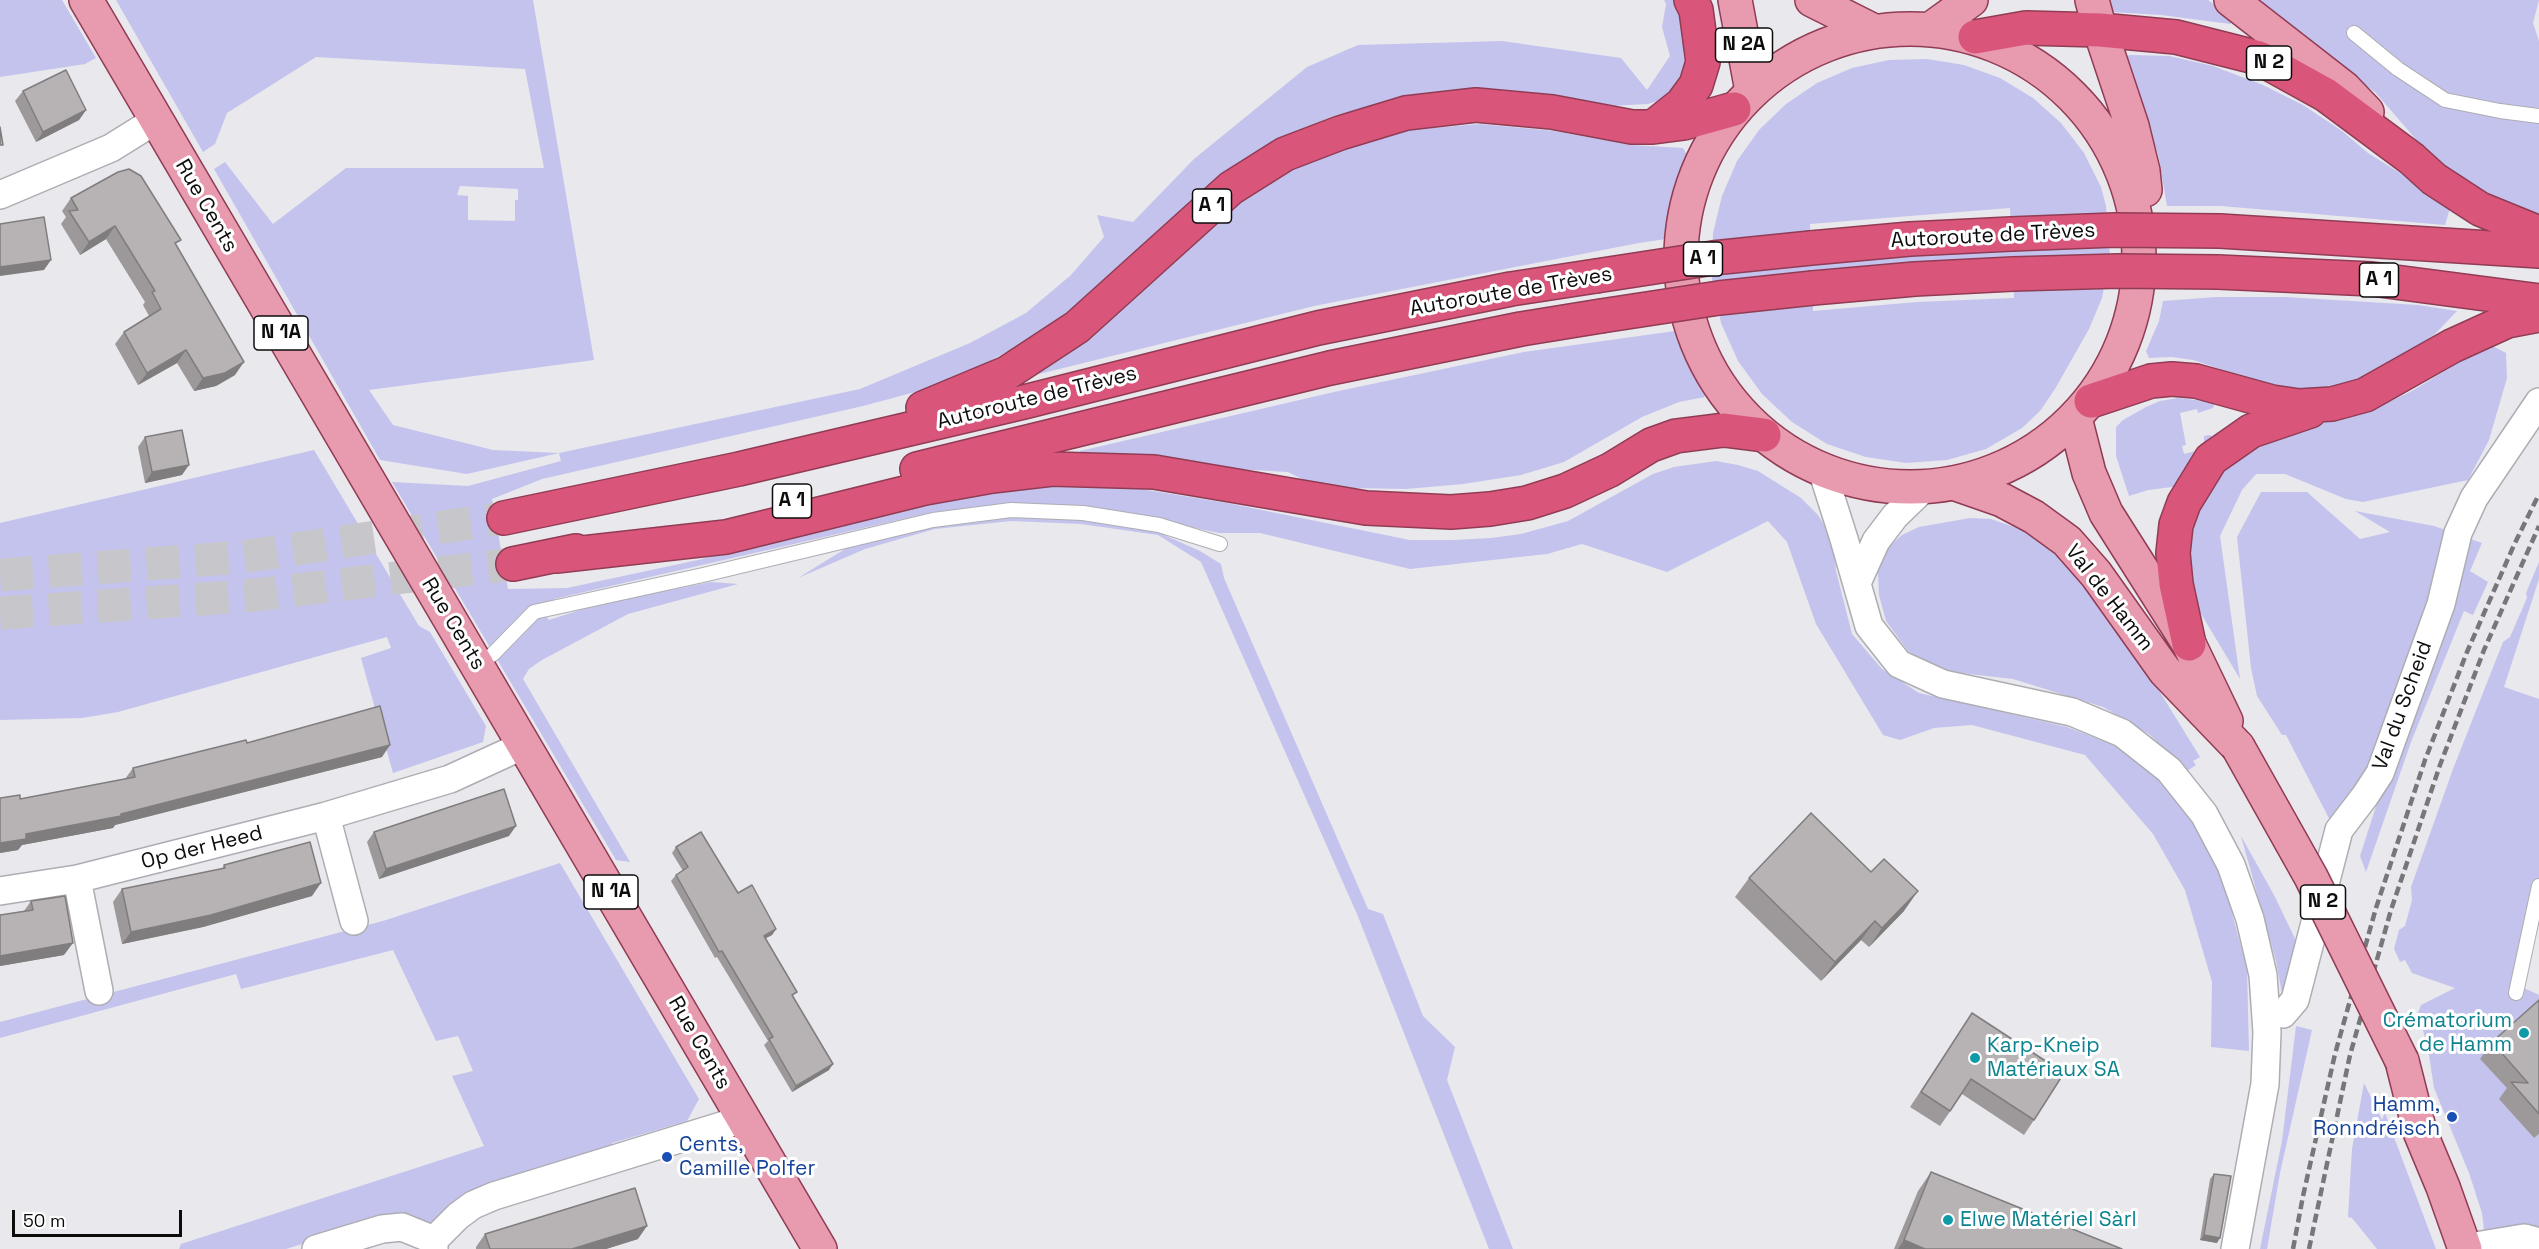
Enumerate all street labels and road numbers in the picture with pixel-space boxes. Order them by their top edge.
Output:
road number: N 2A [1716,28,1772,62]
road number: N 2 [2246,46,2292,80]
street label: Rue Cents [169,155,243,257]
road number: A 1 [1192,189,1232,223]
street label: Autoroute de Trèves [1890,218,2096,254]
road number: A 1 [1684,242,1722,276]
street label: Autoroute de Trèves [1408,262,1614,322]
road number: A 1 [2360,263,2398,297]
road number: N 1A [254,316,308,350]
street label: Autoroute de Trèves [935,361,1139,435]
road number: A 1 [772,484,812,518]
street label: Val de Hamm [2060,540,2158,656]
street label: Rue Cents [416,573,490,675]
street label: Val du Scheid [2368,638,2438,774]
street label: Op der Heed [139,821,265,875]
road number: N 1A [584,875,638,909]
road number: N 2 [2300,885,2346,919]
street label: Rue Cents [662,992,736,1094]

